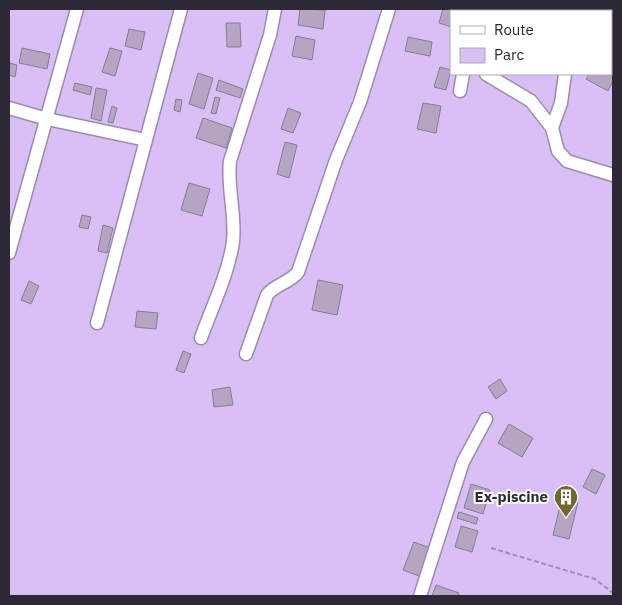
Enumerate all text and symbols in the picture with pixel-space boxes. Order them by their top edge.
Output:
legend [450,10,612,75]
text: Route [494,20,534,39]
text: Parc [494,45,524,64]
building icon: Ex-piscine [553,484,579,518]
place label: Ex-piscine [475,487,548,506]

